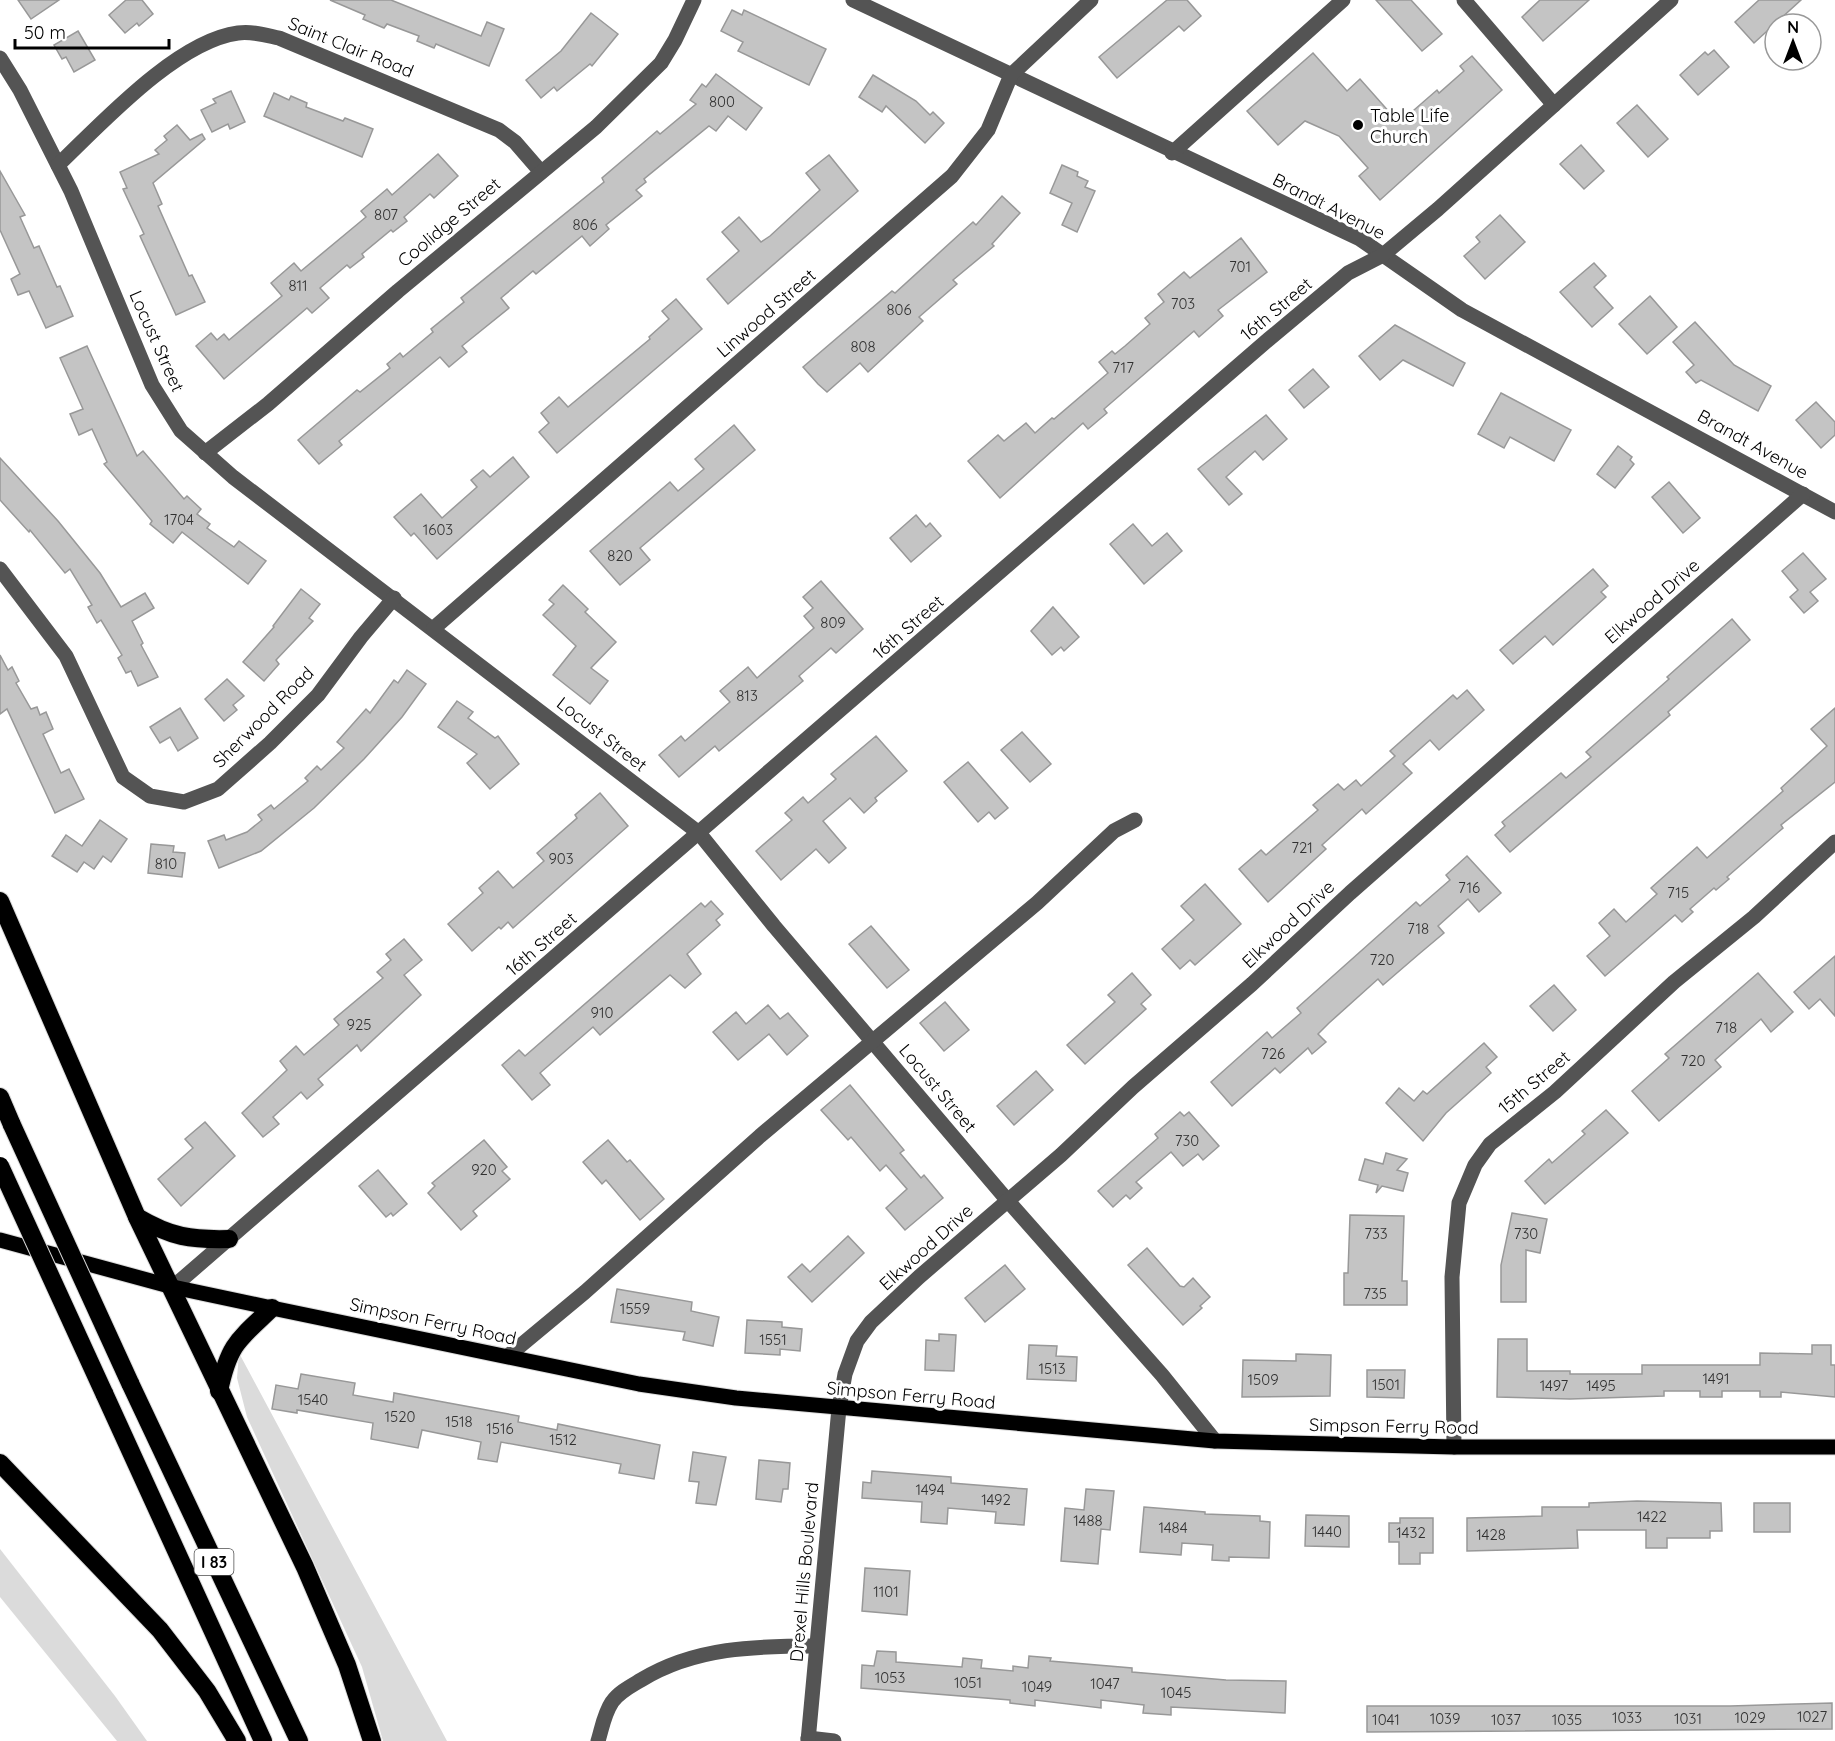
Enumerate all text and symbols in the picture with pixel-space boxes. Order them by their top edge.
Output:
street label: Saint Clair Road [285,11,417,83]
scale bar [15,12,170,50]
north arrow [1763,12,1823,72]
text: N [1787,17,1799,37]
text: 50 m [24,21,66,44]
house number: 800 [709,92,735,111]
place label: Table Life Church [1370,104,1449,148]
marker: Table Life Church [1351,118,1365,132]
street label: Brandt Avenue [1269,168,1389,244]
street label: Coolidge Street [393,172,505,272]
house number: 807 [374,205,398,224]
house number: 806 [572,215,598,234]
house number: 701 [1229,257,1251,276]
street label: Linwood Street [712,264,820,362]
street label: 16th Street [1235,272,1317,346]
house number: 811 [288,276,308,295]
street label: Locust Street [124,287,190,395]
house number: 703 [1171,294,1195,313]
house number: 806 [886,300,912,319]
house number: 808 [850,337,876,356]
house number: 717 [1112,358,1134,377]
street label: Brandt Avenue [1694,404,1812,484]
house number: 1704 [164,510,194,529]
house number: 1603 [423,520,453,539]
house number: 820 [607,546,633,565]
street label: Elkwood Drive [1600,553,1704,649]
street label: 16th Street [868,590,948,664]
house number: 809 [820,613,846,632]
street label: Sherwood Road [207,661,319,773]
house number: 813 [736,686,758,705]
street label: Locust Street [552,691,652,777]
house number: 721 [1291,838,1313,857]
house number: 903 [548,849,574,868]
house number: 810 [155,854,177,873]
street label: Elkwood Drive [1237,875,1339,973]
house number: 716 [1458,878,1480,897]
house number: 715 [1667,883,1689,902]
street label: 16th Street [501,907,581,981]
house number: 718 [1407,919,1429,938]
house number: 720 [1370,950,1395,969]
house number: 910 [591,1003,614,1022]
house number: 925 [347,1015,371,1034]
house number: 718 [1715,1018,1737,1037]
street label: Locust Street [894,1039,982,1137]
house number: 726 [1261,1044,1285,1063]
street label: 15th Street [1493,1045,1575,1119]
house number: 720 [1681,1051,1706,1070]
house number: 730 [1175,1131,1199,1150]
house number: 920 [471,1160,497,1179]
street label: Elkwood Drive [874,1199,978,1295]
house number: 733 [1364,1224,1388,1243]
house number: 730 [1514,1224,1538,1243]
house number: 735 [1363,1284,1387,1303]
street label: Simpson Ferry Road [348,1292,518,1350]
house number: 1559 [620,1299,650,1318]
house number: 1551 [759,1330,787,1349]
house number: 1513 [1038,1359,1066,1378]
house number: 1491 [1703,1369,1729,1388]
house number: 1509 [1247,1370,1279,1389]
house number: 1501 [1372,1375,1400,1394]
street label: Simpson Ferry Road [825,1376,997,1414]
house number: 1497 [1540,1376,1569,1395]
house number: 1495 [1586,1376,1616,1395]
house number: 1540 [298,1390,328,1409]
house number: 1520 [385,1407,416,1426]
house number: 1518 [445,1412,473,1431]
street label: Simpson Ferry Road [1309,1413,1479,1439]
house number: 1516 [486,1419,514,1438]
house number: 1512 [549,1430,577,1449]
house number: 1494 [915,1480,945,1499]
street label: Drexel Hills Boulevard [785,1481,823,1663]
house number: 1492 [981,1490,1011,1509]
house number: 1422 [1637,1507,1667,1526]
house number: 1488 [1073,1511,1103,1530]
house number: 1484 [1158,1518,1188,1537]
house number: 1440 [1312,1522,1342,1541]
house number: 1432 [1396,1523,1426,1542]
house number: 1428 [1476,1525,1506,1544]
road number: I 83 [194,1549,234,1575]
house number: 1101 [873,1582,899,1601]
house number: 1053 [875,1668,905,1687]
house number: 1051 [954,1673,982,1692]
house number: 1047 [1090,1674,1120,1693]
house number: 1049 [1022,1677,1052,1696]
house number: 1045 [1161,1683,1191,1702]
house number: 1027 [1797,1707,1827,1726]
house number: 1033 [1612,1708,1642,1727]
house number: 1029 [1734,1708,1766,1727]
house number: 1039 [1430,1709,1460,1728]
house number: 1031 [1674,1709,1702,1728]
house number: 1041 [1372,1710,1400,1729]
house number: 1037 [1491,1710,1521,1729]
house number: 1035 [1552,1710,1582,1729]

